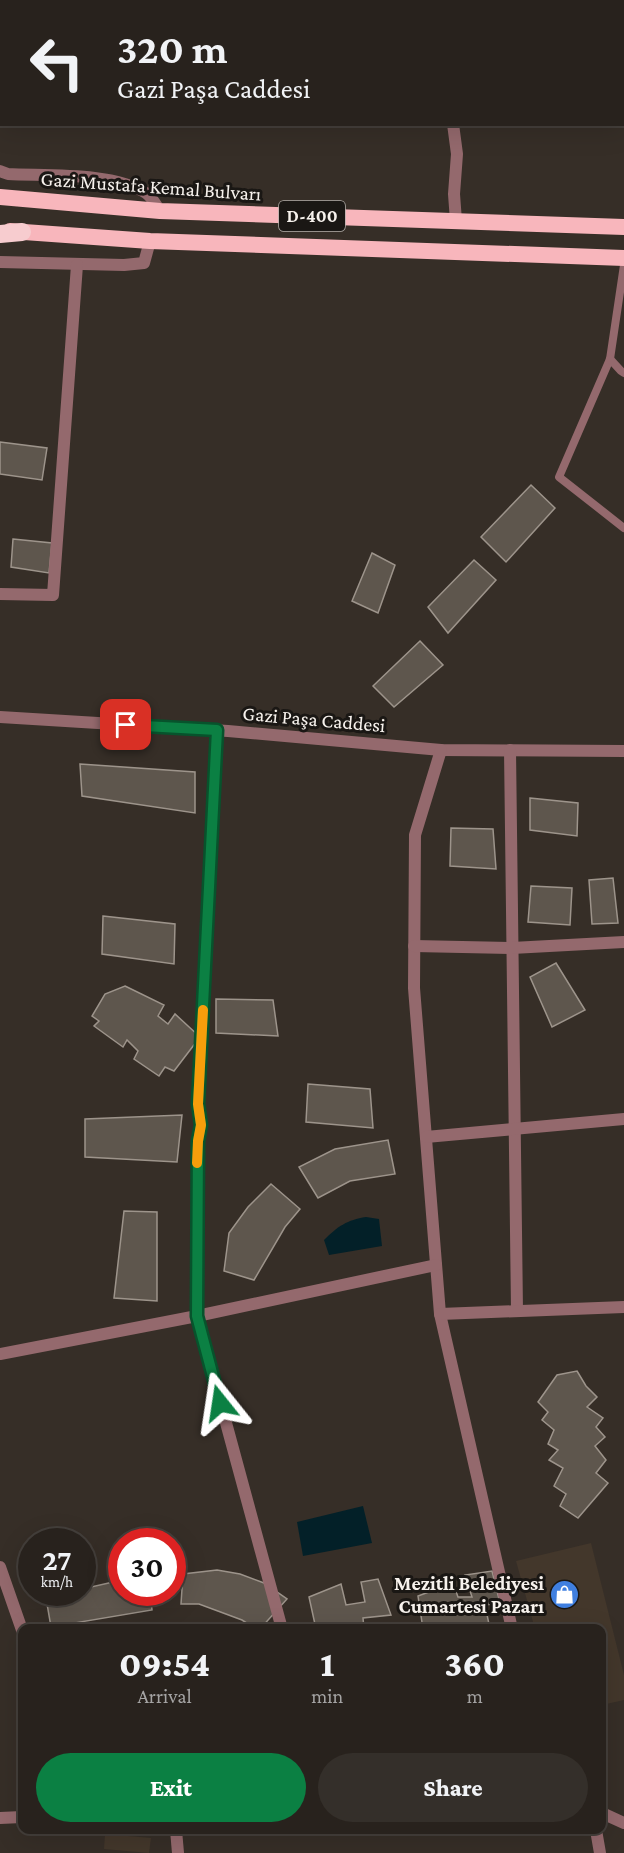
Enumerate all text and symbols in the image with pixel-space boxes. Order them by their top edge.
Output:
icon: left [18,24,96,102]
text: 320 m [117,25,228,72]
text: Gazi Paşa Caddesi [117,74,310,104]
street label: Gazi Mustafa Kemal Bulvarı [40,167,262,205]
road number: D-400 [279,201,345,231]
pin [100,699,151,750]
street label: Gazi Paşa Caddesi [242,702,386,737]
icon: arrive [109,708,142,741]
position arrow [188,1371,252,1435]
speed limit sign: 30 [108,1528,186,1606]
text: 27 [42,1543,72,1576]
place label: Mezitli Belediyesi Cumartesi Pazarı [394,1572,544,1617]
text: km/h [41,1574,73,1590]
shop icon: Mezitli Belediyesi Cumartesi Pazarı [549,1579,581,1611]
text: 09:54 [119,1644,210,1684]
text: 1 [320,1644,334,1684]
text: 360 [444,1644,505,1684]
text: Arrival [137,1685,192,1707]
text: min [311,1685,343,1707]
text: m [467,1685,483,1707]
button: Exit [36,1753,306,1822]
button: Share [318,1753,588,1822]

